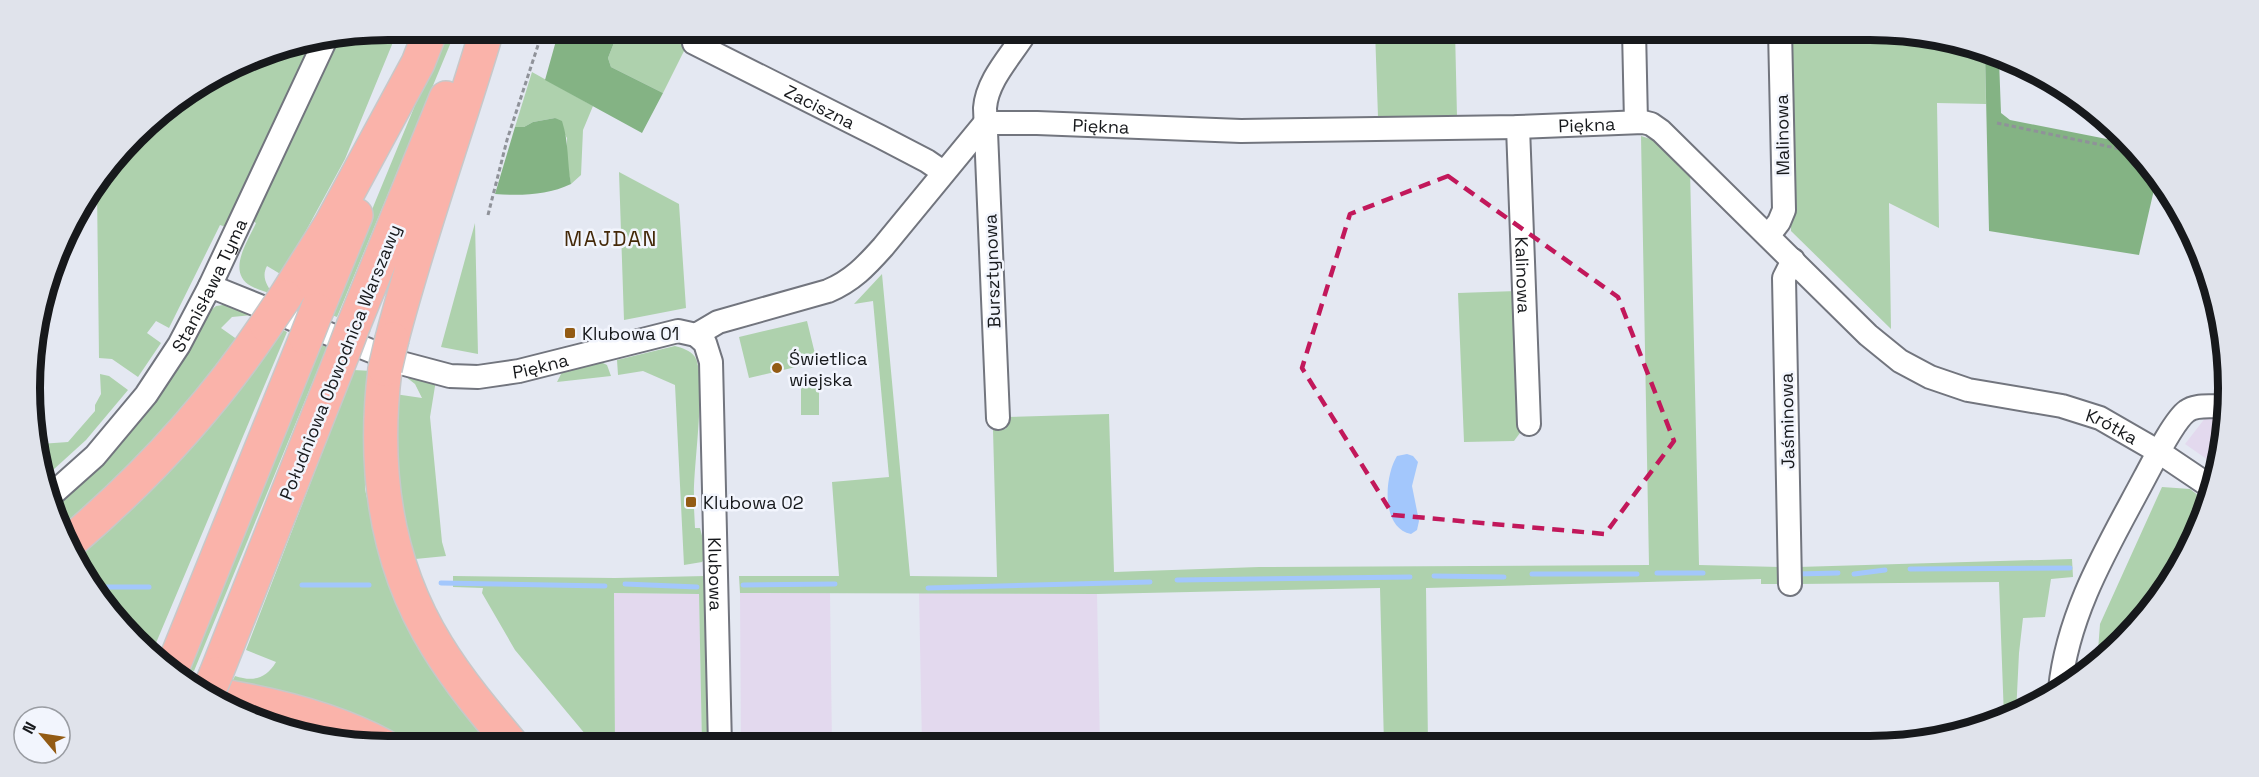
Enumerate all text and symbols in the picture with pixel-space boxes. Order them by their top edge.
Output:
street label: Zaciszna [781,79,859,134]
street label: Malinowa [1770,94,1794,176]
street label: Piękna [1558,112,1616,137]
street label: Piękna [1072,113,1130,138]
street label: Bursztynowa [979,213,1005,329]
street label: Stanisława Tyma [166,215,252,357]
street label: Południowa Obwodnica Warszawy [274,221,406,503]
district label: MAJDAN [564,225,658,252]
street label: Kalinowa [1511,236,1536,314]
place label: Klubowa 01 [582,322,679,345]
marker: Klubowa 01 [563,326,577,340]
place label: Świetlica wiejska [789,347,867,391]
street label: Piękna [511,348,571,383]
marker: Świetlica wiejska [770,361,784,375]
street label: Jaśminowa [1775,373,1799,469]
street label: Krótka [2083,403,2142,449]
place label: Klubowa 02 [703,491,804,514]
marker: Klubowa 02 [684,495,698,509]
street label: Klubowa [704,537,728,611]
north arrow [12,705,72,765]
text: N [18,718,41,738]

